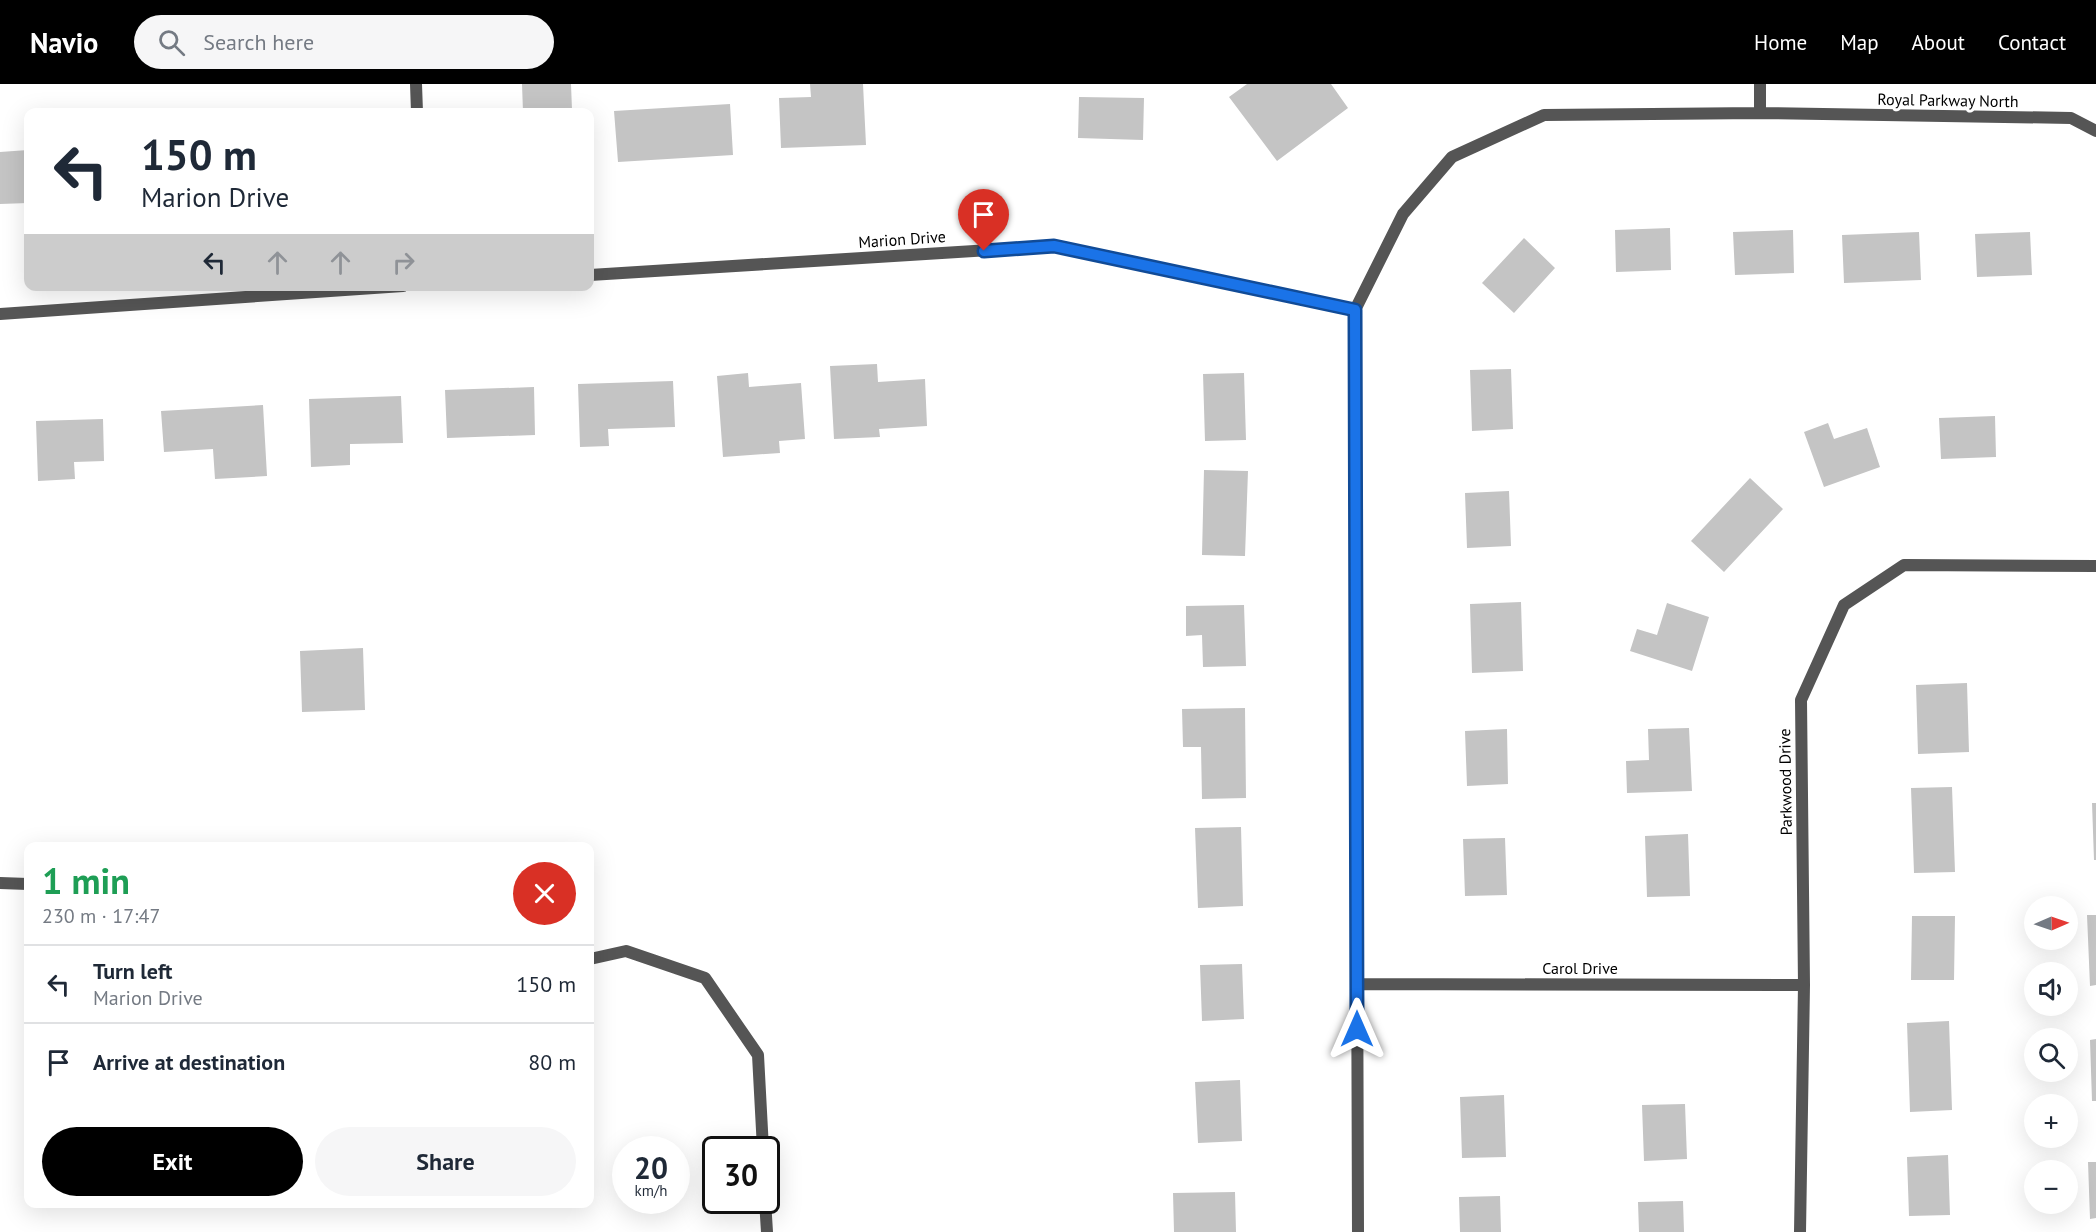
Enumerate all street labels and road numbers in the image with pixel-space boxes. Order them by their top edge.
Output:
street label: Royal Parkway North [1877,89,2019,111]
street label: Marion Drive [858,226,946,252]
street label: Parkwood Drive [1774,728,1796,836]
street label: Carol Drive [1542,958,1618,978]

